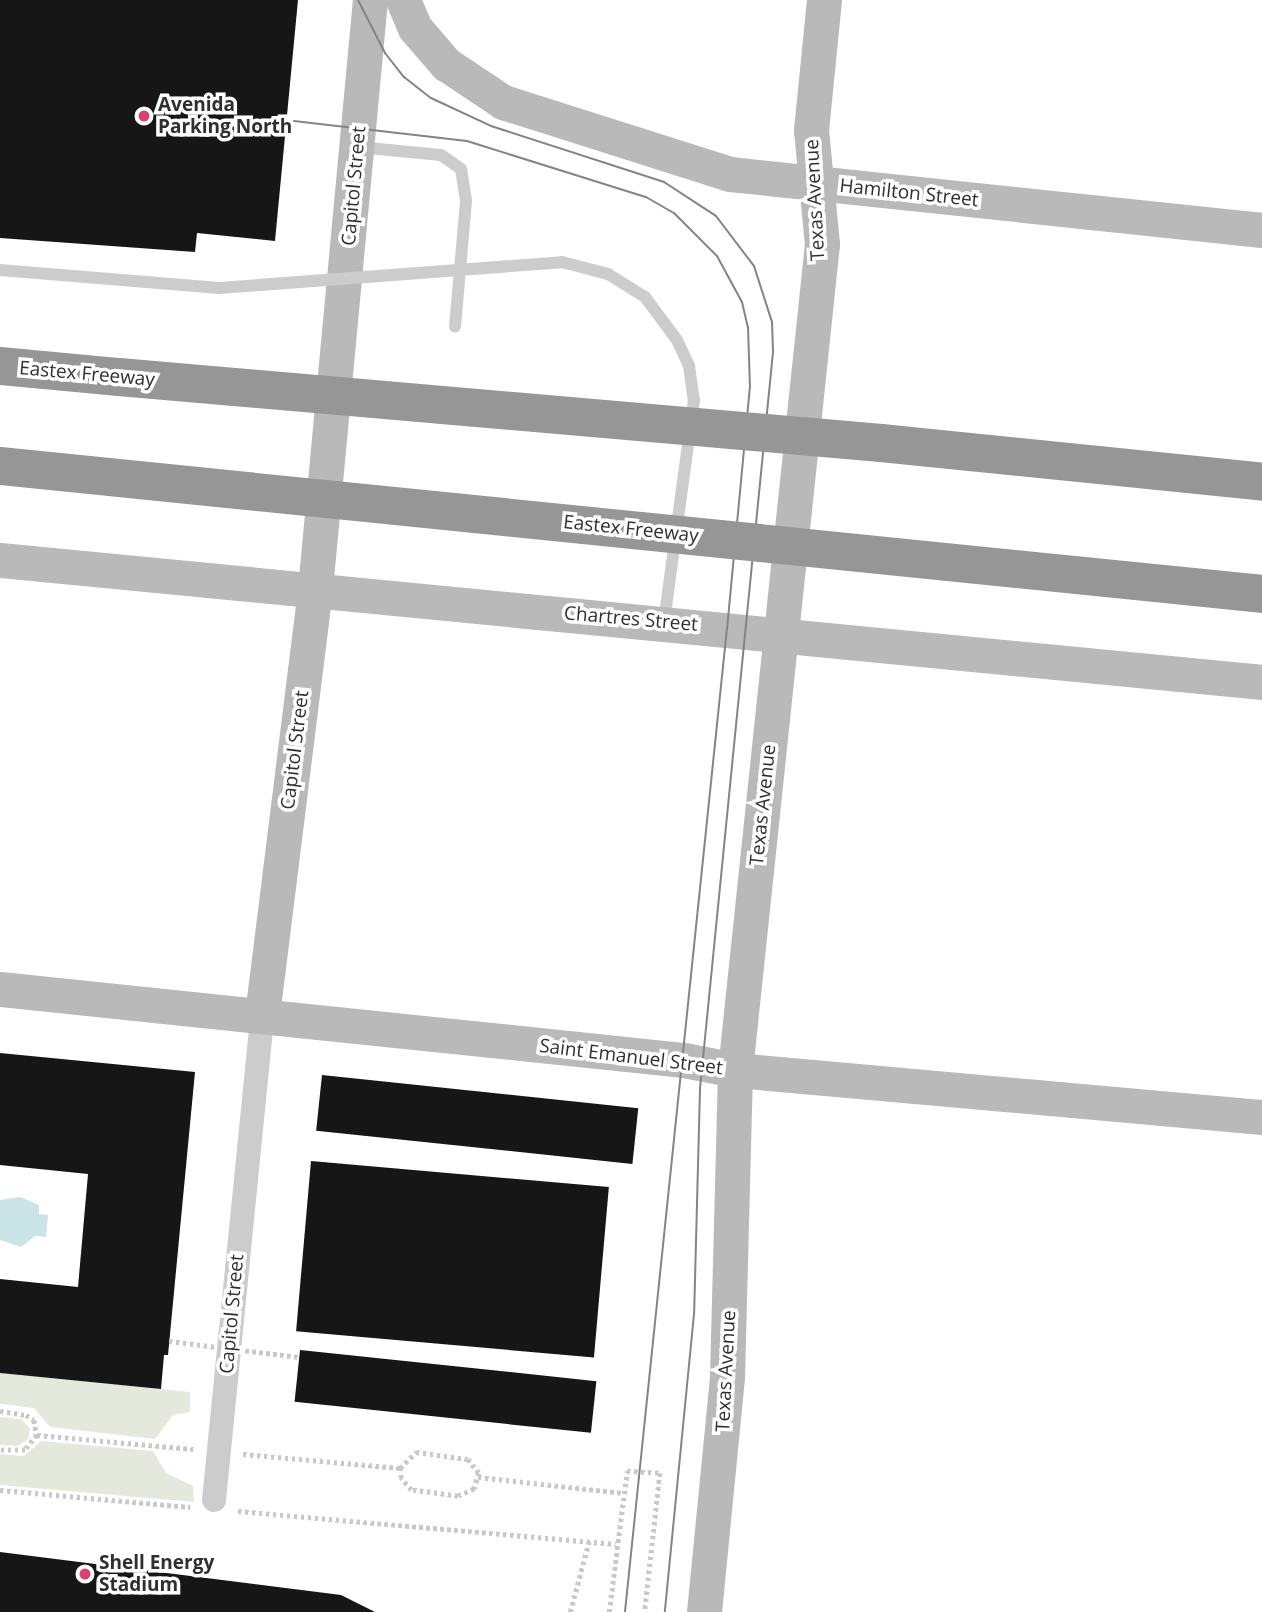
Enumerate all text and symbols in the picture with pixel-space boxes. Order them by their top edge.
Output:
place label: Avenida Parking North [158,94,292,138]
marker: Avenida Parking North [136,108,152,124]
street label: Capitol Street [337,125,371,247]
street label: Texas Avenue [800,139,830,261]
street label: Hamilton Street [838,174,980,212]
street label: Eastex Freeway [18,357,156,391]
street label: Eastex Freeway [562,511,700,547]
street label: Chartres Street [563,602,699,636]
street label: Capitol Street [276,689,314,811]
street label: Texas Avenue [745,743,781,867]
street label: Saint Emanuel Street [538,1034,724,1080]
street label: Capitol Street [215,1253,249,1375]
street label: Texas Avenue [711,1310,741,1432]
place label: Shell Energy Stadium [99,1552,214,1596]
marker: Shell Energy Stadium [77,1566,93,1582]

